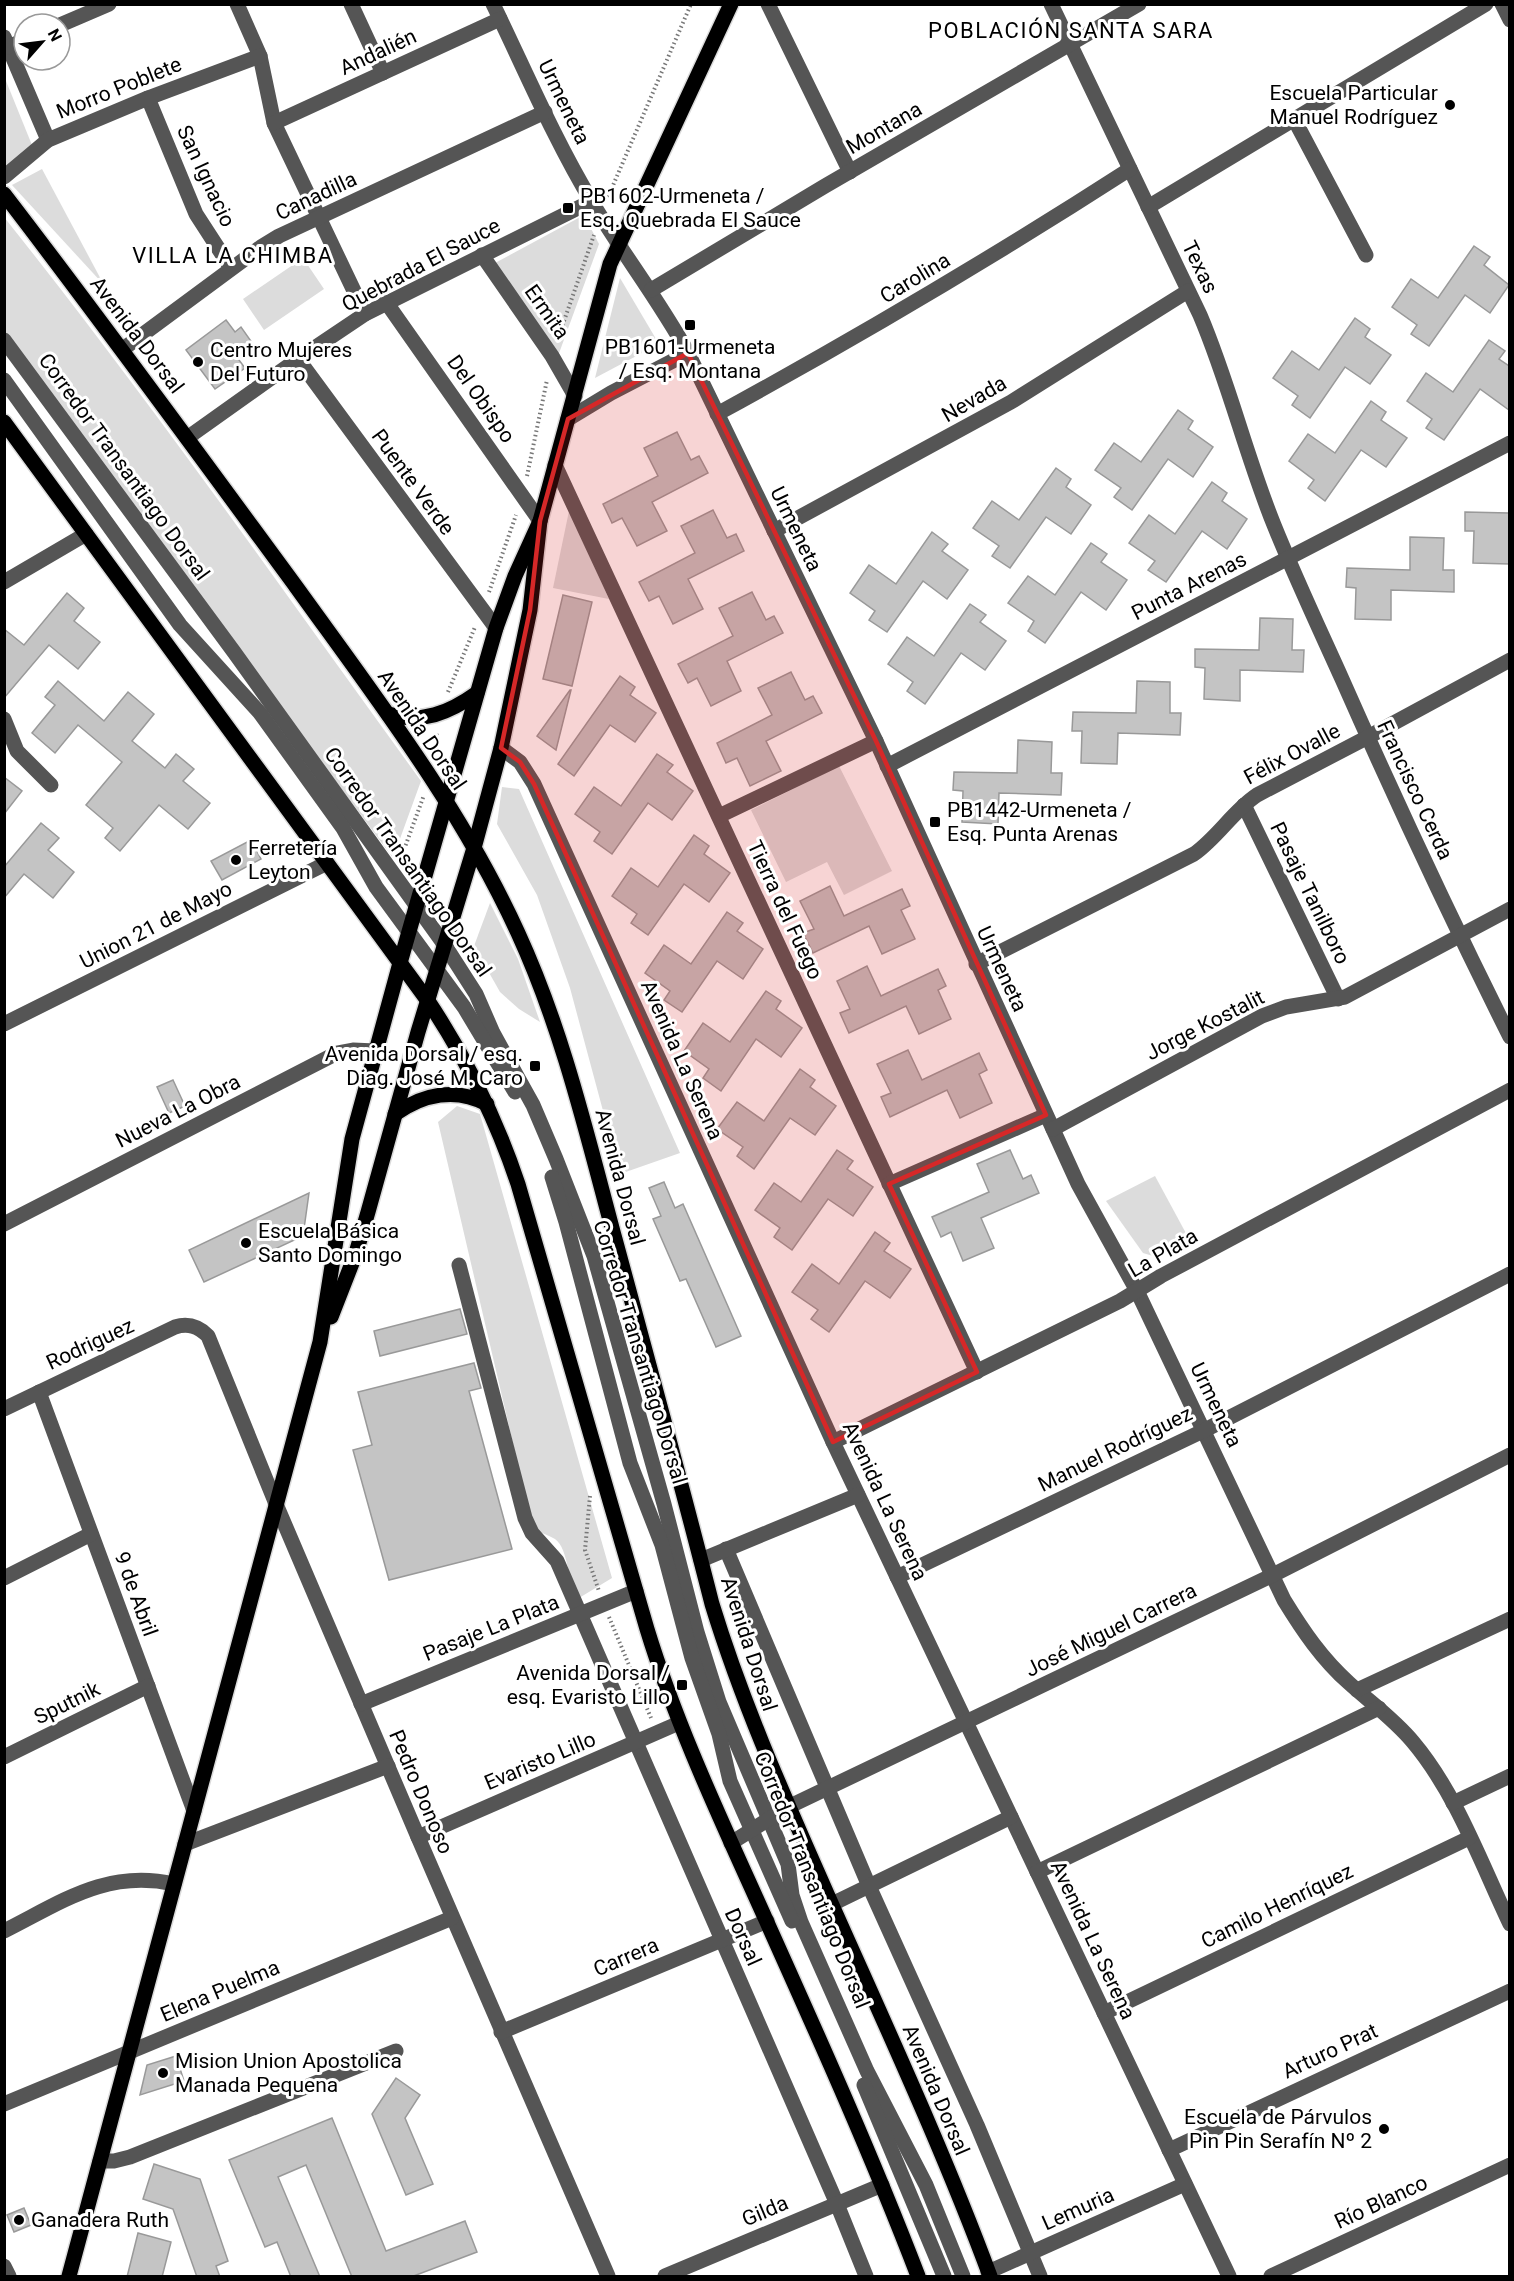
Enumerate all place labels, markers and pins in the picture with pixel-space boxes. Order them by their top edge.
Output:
place label: Escuela Particular Manuel Rodríguez [1269,81,1438,129]
marker: Escuela Particular Manuel Rodríguez [1443,98,1457,112]
place label: PB1602-Urmeneta / Esq. Quebrada El Sauce [580,184,801,232]
marker: PB1602-Urmeneta / Esq. Quebrada El Sauce [561,201,575,215]
marker: PB1601-Urmeneta / Esq. Montana [683,318,697,332]
place label: PB1601-Urmeneta / Esq. Montana [605,335,775,383]
place label: Centro Mujeres Del Futuro [210,338,352,386]
marker: Centro Mujeres Del Futuro [191,355,205,369]
place label: PB1442-Urmeneta / Esq. Punta Arenas [947,798,1132,846]
marker: PB1442-Urmeneta / Esq. Punta Arenas [928,815,942,829]
place label: Ferretería Leyton [248,836,337,884]
marker: Ferretería Leyton [229,853,243,867]
place label: Avenida Dorsal / esq. Diag. José M. Caro [325,1042,523,1090]
marker: Avenida Dorsal / esq. Diag. José M. Caro [528,1059,542,1073]
place label: Escuela Básica Santo Domingo [258,1219,402,1267]
marker: Escuela Básica Santo Domingo [239,1236,253,1250]
place label: Avenida Dorsal / esq. Evaristo Lillo [507,1661,670,1709]
marker: Avenida Dorsal / esq. Evaristo Lillo [675,1678,689,1692]
place label: Mision Union Apostolica Manada Pequena [175,2049,402,2097]
marker: Mision Union Apostolica Manada Pequena [156,2066,170,2080]
place label: Escuela de Párvulos Pin Pin Serafín Nº 2 [1184,2105,1372,2153]
marker: Escuela de Párvulos Pin Pin Serafín Nº 2 [1377,2122,1391,2136]
place label: Ganadera Ruth [31,2208,169,2232]
marker: Ganadera Ruth [12,2213,26,2227]

